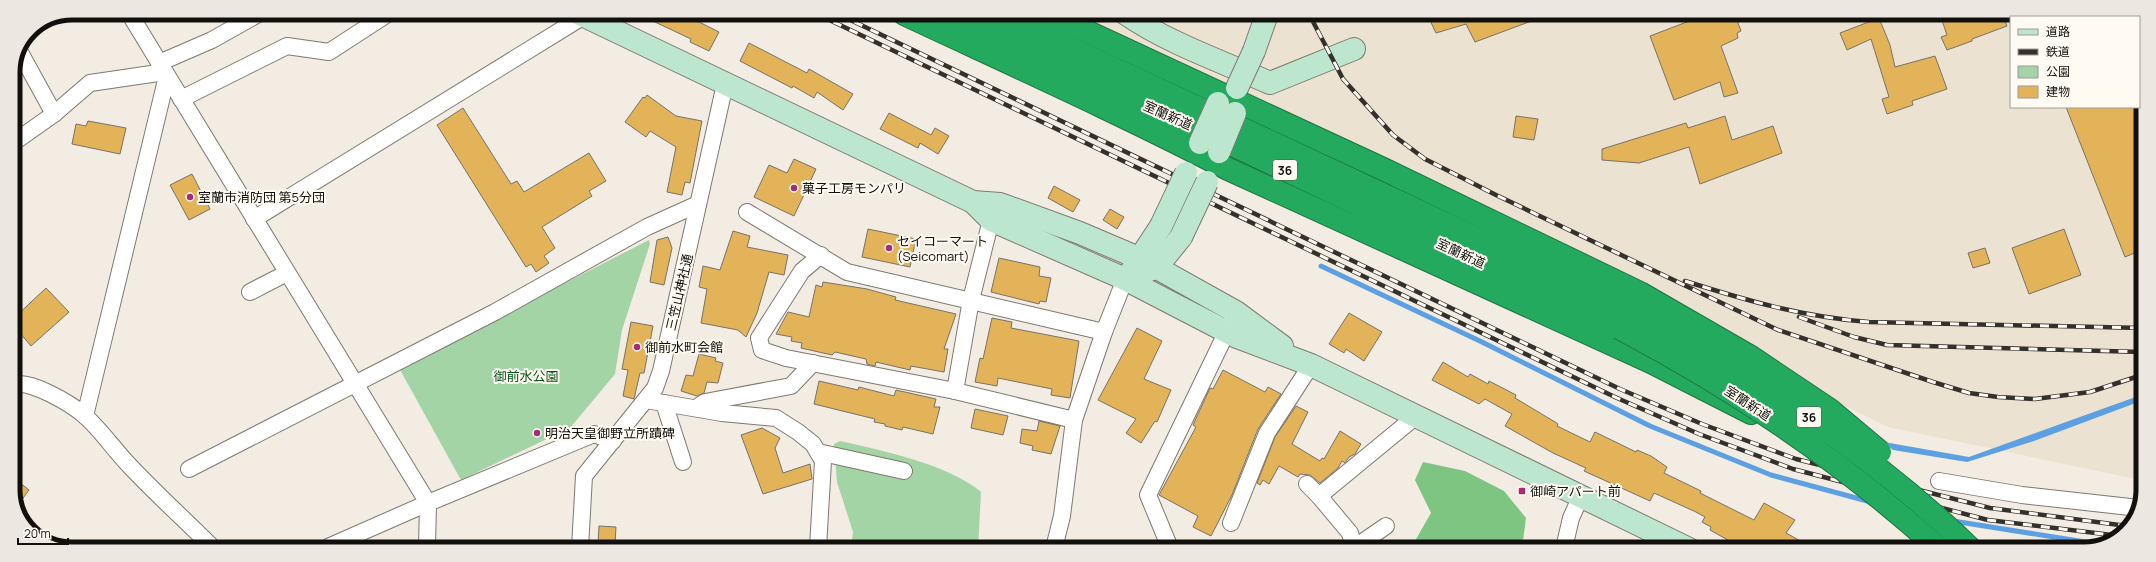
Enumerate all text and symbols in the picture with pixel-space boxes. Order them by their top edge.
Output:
legend [2010,16,2140,108]
text: 道路 [2046,23,2070,40]
text: 鉄道 [2046,43,2070,60]
text: 公園 [2046,63,2070,80]
text: 建物 [2046,83,2070,100]
street label: 室蘭新道 [1141,96,1195,134]
road number: 36 [1273,160,1297,180]
place label: 菓子工房モンパリ [802,179,906,197]
marker: 菓子工房モンパリ [789,183,799,193]
place label: 室蘭市消防団 第5分団 [198,188,325,206]
marker: 室蘭市消防団 第5分団 [185,192,195,202]
place label: セイコーマート (Seicomart) [897,232,988,265]
street label: 室蘭新道 [1434,234,1488,272]
marker: セイコーマート (Seicomart) [884,243,894,253]
street label: 三笠山神社通 [661,252,697,332]
place label: 御前水町会館 [645,338,723,356]
marker: 御前水町会館 [632,342,642,352]
park label: 御前水公園 [493,367,559,385]
street label: 室蘭新道 [1721,381,1775,425]
road number: 36 [1797,407,1821,427]
place label: 明治天皇御野立所蹟碑 [545,424,675,442]
marker: 明治天皇御野立所蹟碑 [532,428,542,438]
place label: 御崎アパート前 [1530,482,1621,500]
marker: 御崎アパート前 [1517,486,1527,496]
scale bar [18,520,68,546]
text: 20 m [24,525,51,542]

